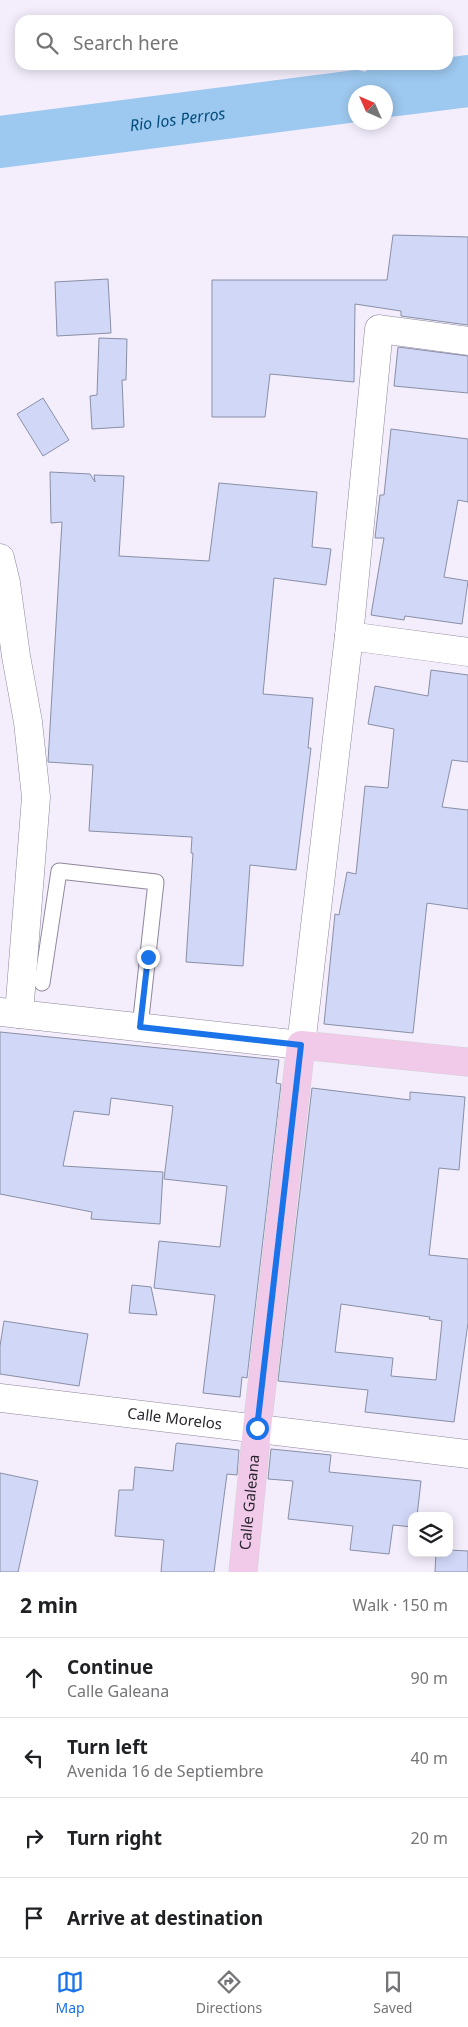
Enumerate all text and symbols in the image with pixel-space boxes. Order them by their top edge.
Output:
search box [15,15,453,70]
icon: search [33,29,61,57]
text: Search here [73,30,179,56]
north arrow [348,85,393,130]
water label: Rio los Perros [128,102,227,136]
route end [137,946,160,969]
street label: Calle Morelos [126,1402,223,1434]
route start [246,1417,269,1440]
street label: Calle Galeana [234,1454,263,1551]
map controls [408,1512,453,1557]
button: layers [408,1512,453,1557]
text: 2 min [20,1591,78,1619]
text: Walk · 150 m [353,1594,448,1616]
text: Continue [67,1654,153,1680]
icon: ahead [20,1664,48,1692]
text: 90 m [411,1667,448,1689]
text: Calle Galeana [67,1680,169,1702]
text: Turn left [67,1734,148,1760]
icon: left [20,1744,48,1772]
text: 40 m [411,1747,448,1769]
text: Avenida 16 de Septiembre [67,1760,264,1782]
icon: right [20,1824,48,1852]
text: Turn right [67,1825,162,1851]
text: 20 m [411,1827,448,1849]
icon: arrive [20,1904,48,1932]
text: Arrive at destination [67,1905,263,1931]
tab: Map [56,1968,85,2017]
tab: Directions [196,1968,262,2017]
tab: Saved [373,1968,412,2017]

